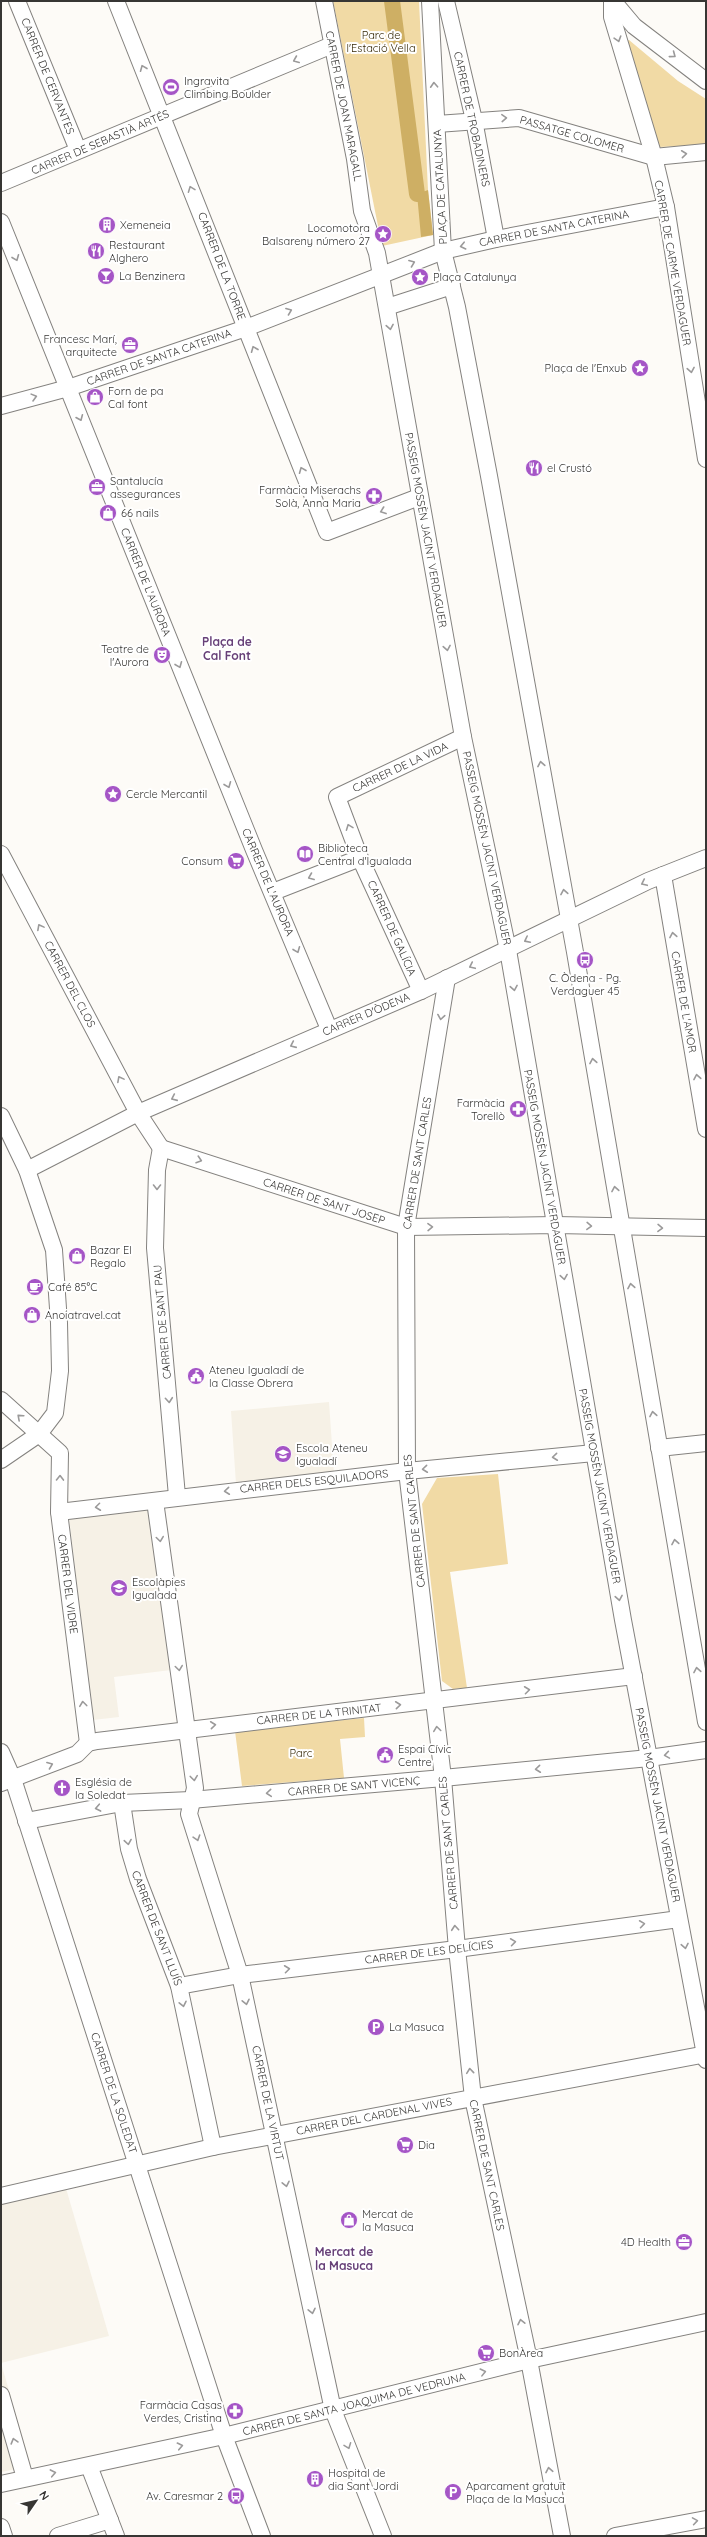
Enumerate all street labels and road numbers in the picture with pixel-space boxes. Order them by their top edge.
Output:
street label: CARRER DE CERVANTES [18,16,78,136]
street label: CARRER DE JOAN MARAGALL [323,30,365,182]
street label: CARRER DE TROBADINERS [451,50,493,188]
street label: CARRER DE SEBASTIÀ ARTÉS [29,107,171,177]
street label: PASSATGE COLOMER [518,112,626,156]
street label: PLAÇA DE CATALUNYA [430,129,450,245]
street label: CARRER DE CARME VERDAGUER [652,179,694,347]
street label: CARRER DE SANTA CATERINA [478,207,630,249]
street label: CARRER DE LA TORRE [195,210,249,322]
street label: CARRER DE SANTA CATERINA [85,326,233,388]
street label: PASSEIG MOSSÈN JACINT VERDAGUER [402,431,450,629]
street label: CARRER DE L'AURORA [118,526,174,638]
street label: CARRER DE LA VIDA [350,739,450,795]
street label: PASSEIG MOSSÈN JACINT VERDAGUER [460,750,514,946]
street label: CARRER DE L'AURORA [239,826,297,938]
street label: CARRER DE GALÍCIA [365,878,419,978]
street label: CARRER DEL CLOS [41,938,99,1030]
street label: CARRER DE L'AMOR [668,950,700,1054]
street label: CARRER D'ÒDENA [320,989,412,1039]
street label: PASSEIG MOSSÈN JACINT VERDAGUER [521,1068,569,1266]
street label: CARRER DE SANT CARLES [400,1096,434,1230]
street label: CARRER DE SANT JOSEP [261,1175,387,1227]
street label: CARRER DE SANT PAU [150,1264,174,1380]
street label: PASSEIG MOSSÈN JACINT VERDAGUER [576,1387,624,1585]
street label: CARRER DE SANT CARLES [400,1454,428,1588]
street label: CARRER DELS ESQUILADORS [239,1466,389,1496]
street label: CARRER DEL VIDRE [55,1533,81,1635]
street label: CARRER DE LA TRINITAT [256,1700,383,1728]
street label: PASSEIG MOSSÈN JACINT VERDAGUER [632,1706,684,1904]
street label: CARRER DE SANT VICENÇ [287,1773,421,1799]
street label: CARRER DE SANT CARLES [435,1776,461,1910]
street label: CARRER DE SANT LLUÍS [129,1869,185,1987]
street label: CARRER DE LES DELÍCIES [364,1937,494,1967]
street label: CARRER DE LA SOLEDAT [88,2031,140,2156]
street label: CARRER DE LA VIRTUT [249,2044,287,2162]
street label: CARRER DEL CARDENAL VIVES [295,2094,453,2138]
street label: CARRER DE SANT CARLES [466,2098,508,2232]
street label: CARRER DE SANTA JOAQUIMA DE VEDRUNA [241,2369,467,2439]

